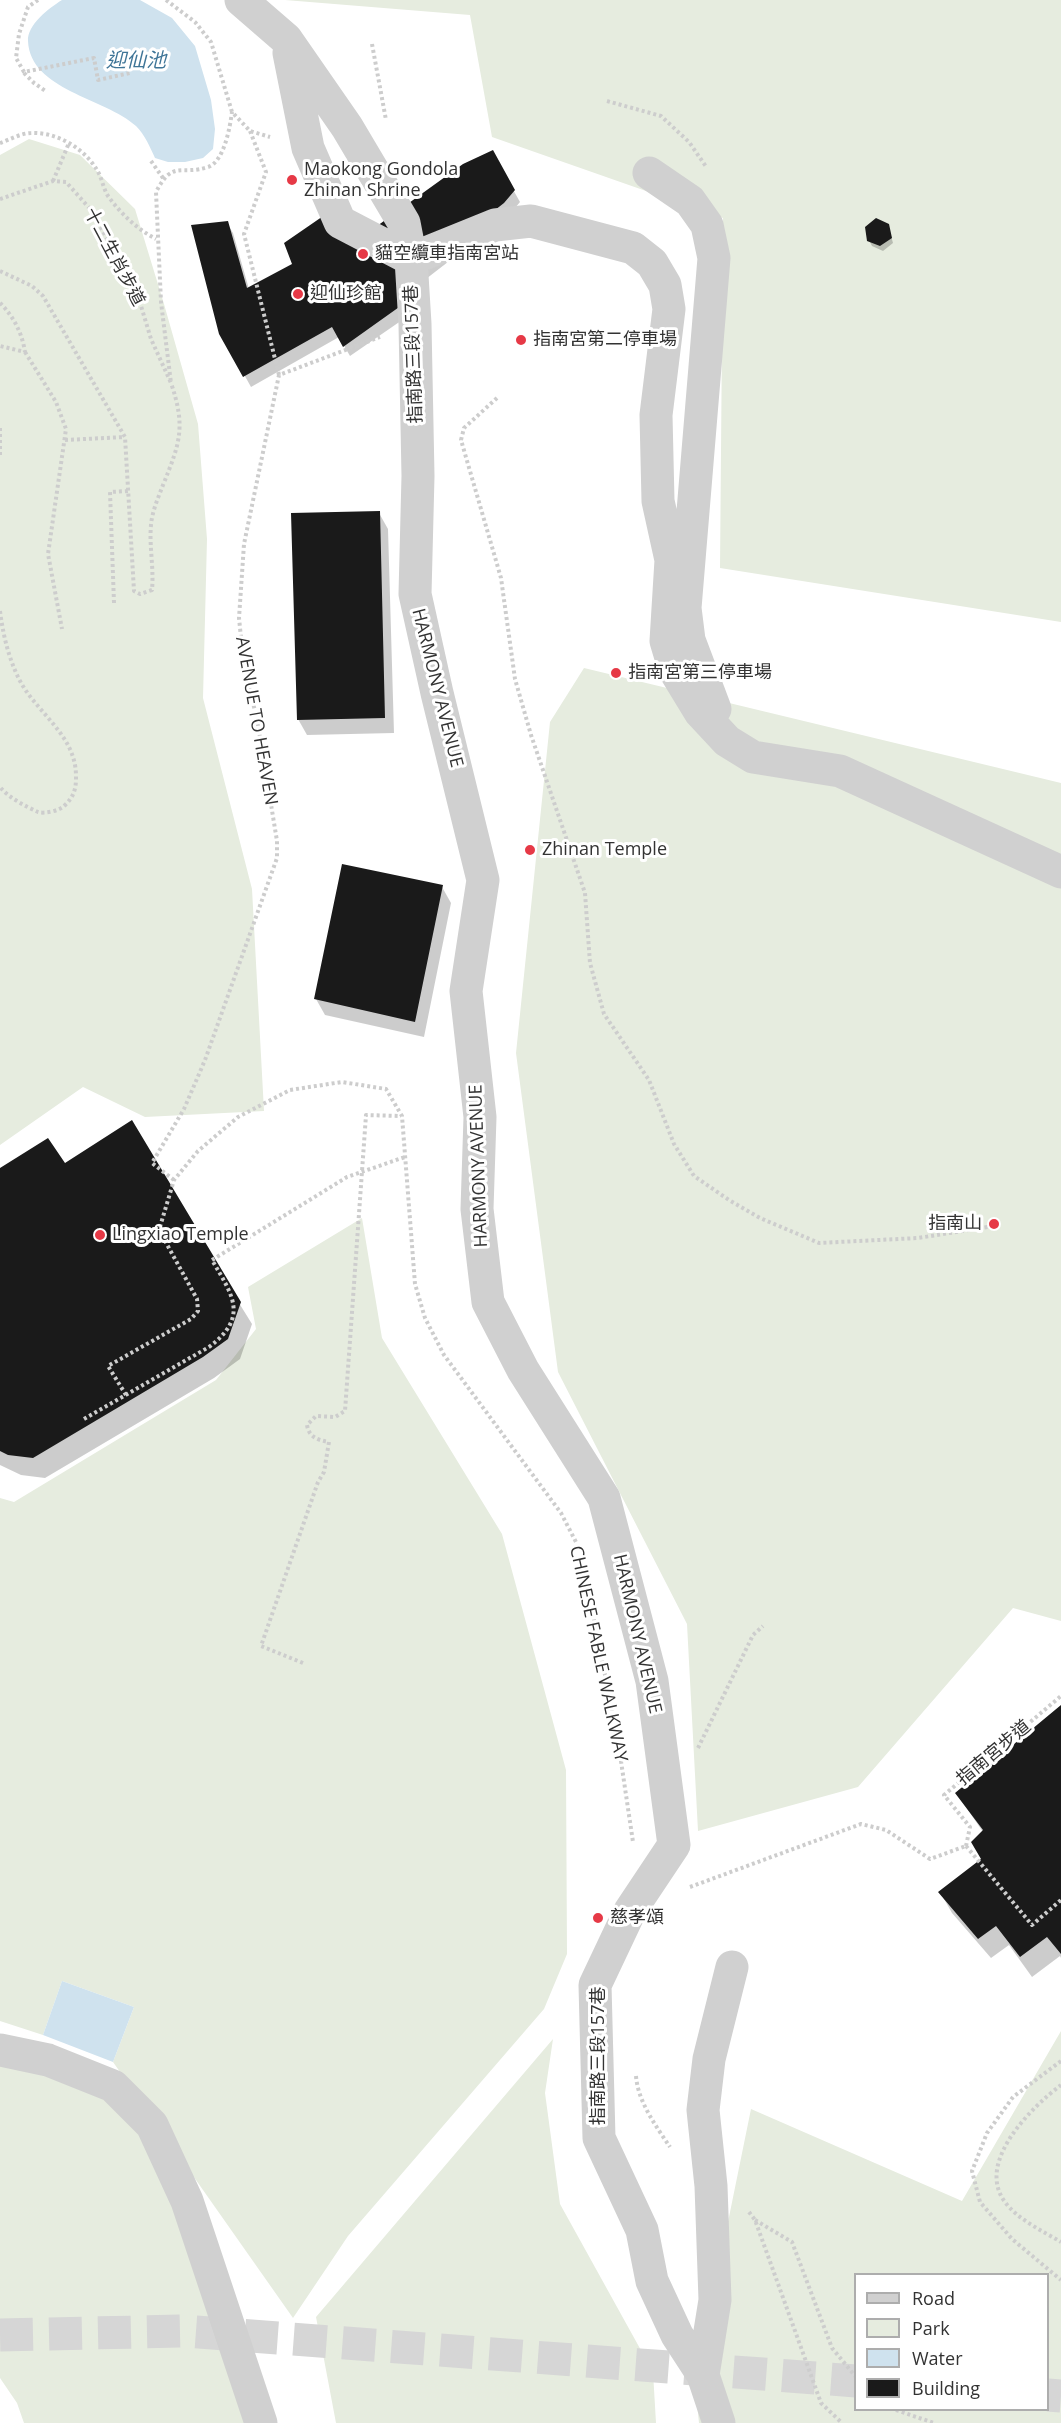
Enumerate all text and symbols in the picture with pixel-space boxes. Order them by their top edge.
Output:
water label: 迎仙池 [106,49,166,73]
place label: Maokong Gondola Zhinan Shrine [304,159,458,201]
marker: Maokong Gondola Zhinan Shrine [285,173,299,187]
street label: 十二生肖步道 [79,204,149,310]
place label: 貓空纜車指南宮站 [375,243,519,265]
marker: 貓空纜車指南宮站 [356,247,370,261]
place label: 迎仙珍館 [310,283,382,305]
street label: 指南路三段157巷 [401,284,427,424]
marker: 迎仙珍館 [291,287,305,301]
place label: 指南宮第二停車場 [533,329,677,351]
marker: 指南宮第二停車場 [514,333,528,347]
street label: HARMONY AVENUE [407,606,467,770]
street label: AVENUE TO HEAVEN [231,635,281,807]
place label: 指南宮第三停車場 [628,662,772,684]
marker: 指南宮第三停車場 [609,666,623,680]
place label: Zhinan Temple [542,839,667,861]
marker: Zhinan Temple [523,843,537,857]
street label: HARMONY AVENUE [465,1084,493,1248]
place label: 指南山 [928,1213,982,1235]
marker: 指南山 [987,1217,1001,1231]
place label: Lingxiao Temple [112,1224,249,1246]
marker: Lingxiao Temple [93,1228,107,1242]
street label: CHINESE FABLE WALKWAY [565,1544,631,1764]
street label: HARMONY AVENUE [608,1552,666,1716]
street label: 指南宮步道 [953,1716,1035,1790]
place label: 慈孝頌 [610,1907,664,1929]
marker: 慈孝頌 [591,1911,605,1925]
street label: 指南路三段157巷 [588,1987,610,2125]
legend [854,2273,1049,2411]
text: Road [912,2286,955,2310]
text: Park [912,2316,950,2340]
text: Water [912,2346,963,2370]
text: Building [912,2376,980,2400]

